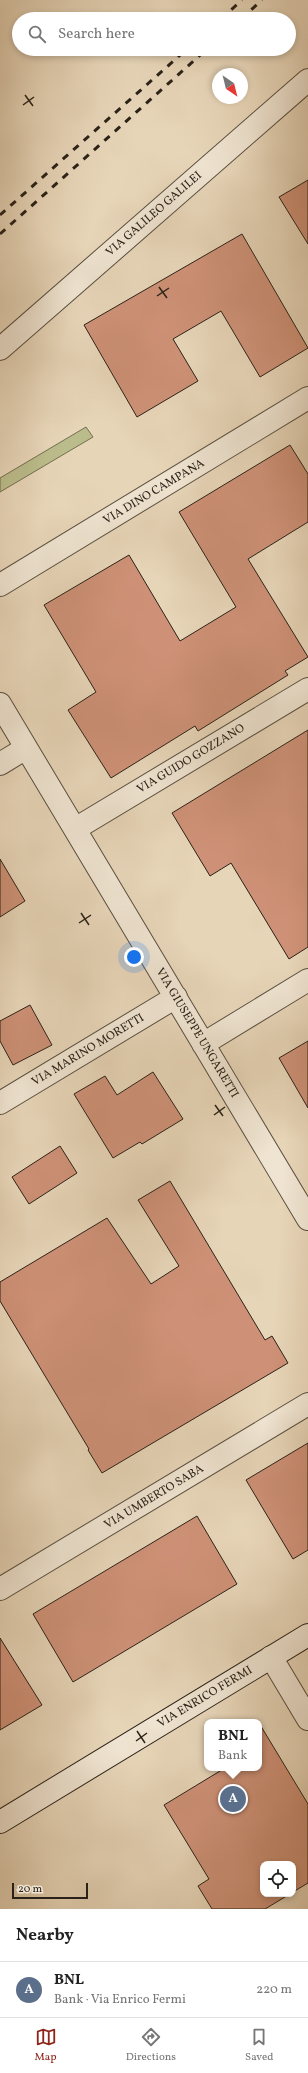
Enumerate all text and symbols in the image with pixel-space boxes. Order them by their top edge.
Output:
search box [12,12,296,56]
icon: search [26,23,48,45]
text: Search here [58,24,135,45]
north arrow [212,68,248,104]
street label: VIA GALILEO GALILEI [103,168,205,260]
street label: VIA DINO CAMPANA [100,455,208,529]
street label: VIA GUIDO GOZZANO [134,720,248,798]
your location [124,947,144,967]
street label: VIA GIUSEPPE UNGARETTI [152,965,242,1101]
street label: VIA MARINO MORETTI [29,1010,147,1090]
street label: VIA UMBERTO SABA [101,1461,207,1533]
street label: VIA ENRICO FERMI [154,1662,256,1732]
popup [204,1719,262,1771]
text: BNL [218,1726,248,1747]
text: Bank [218,1747,247,1765]
pin: A [220,1784,246,1814]
map controls [260,1861,296,1897]
button: locate [260,1861,296,1897]
scale bar [12,1881,88,1900]
text: 20 m [18,1882,42,1897]
text: Nearby [16,1924,74,1947]
text: BNL [54,1970,84,1991]
text: A [24,1981,34,1999]
text: 220 m [256,1981,292,1999]
text: Bank · Via Enrico Fermi [54,1991,186,2009]
tab: Map [35,2026,57,2065]
tab: Directions [126,2026,176,2065]
tab: Saved [245,2026,273,2065]

